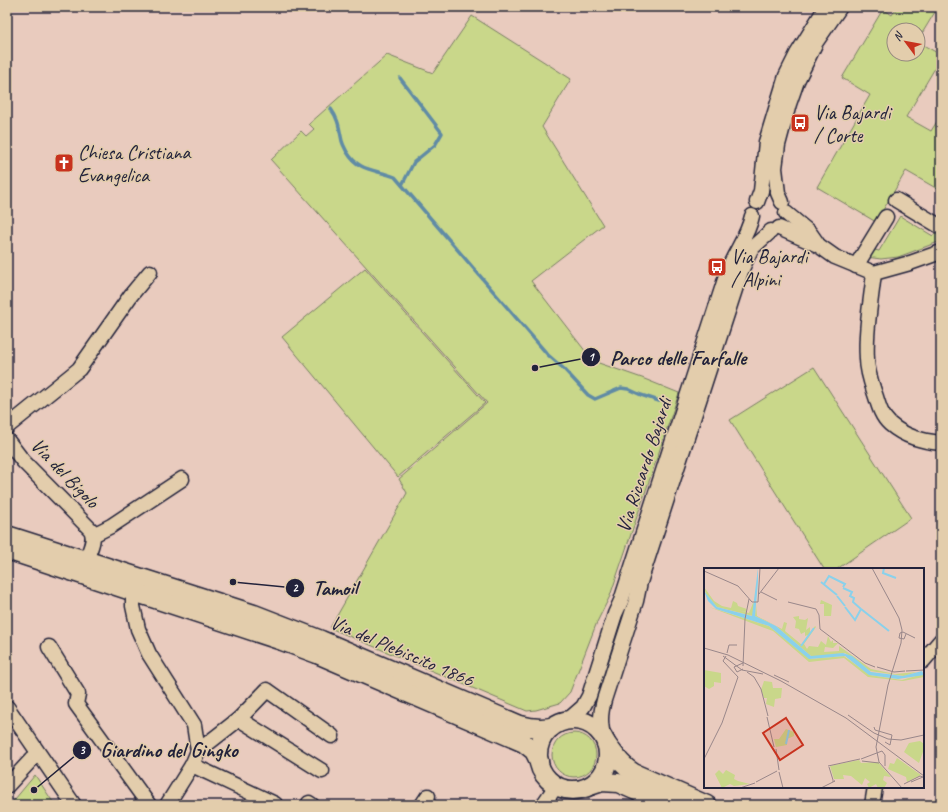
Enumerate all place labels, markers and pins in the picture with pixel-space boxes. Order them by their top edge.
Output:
place label: Via Bajardi / Corte [814,100,893,148]
bus stop icon: Via Bajardi / Corte [789,112,811,134]
place label: Chiesa Cristiana Evangelica [78,140,192,188]
church icon: Chiesa Cristiana Evangelica [53,152,75,174]
place label: Via Bajardi / Alpini [731,244,810,292]
bus stop icon: Via Bajardi / Alpini [706,256,728,278]
callout: Parco delle Farfalle [581,341,754,374]
callout: Tamoil [285,571,365,604]
callout: Giardino del Gingko [72,733,246,766]

